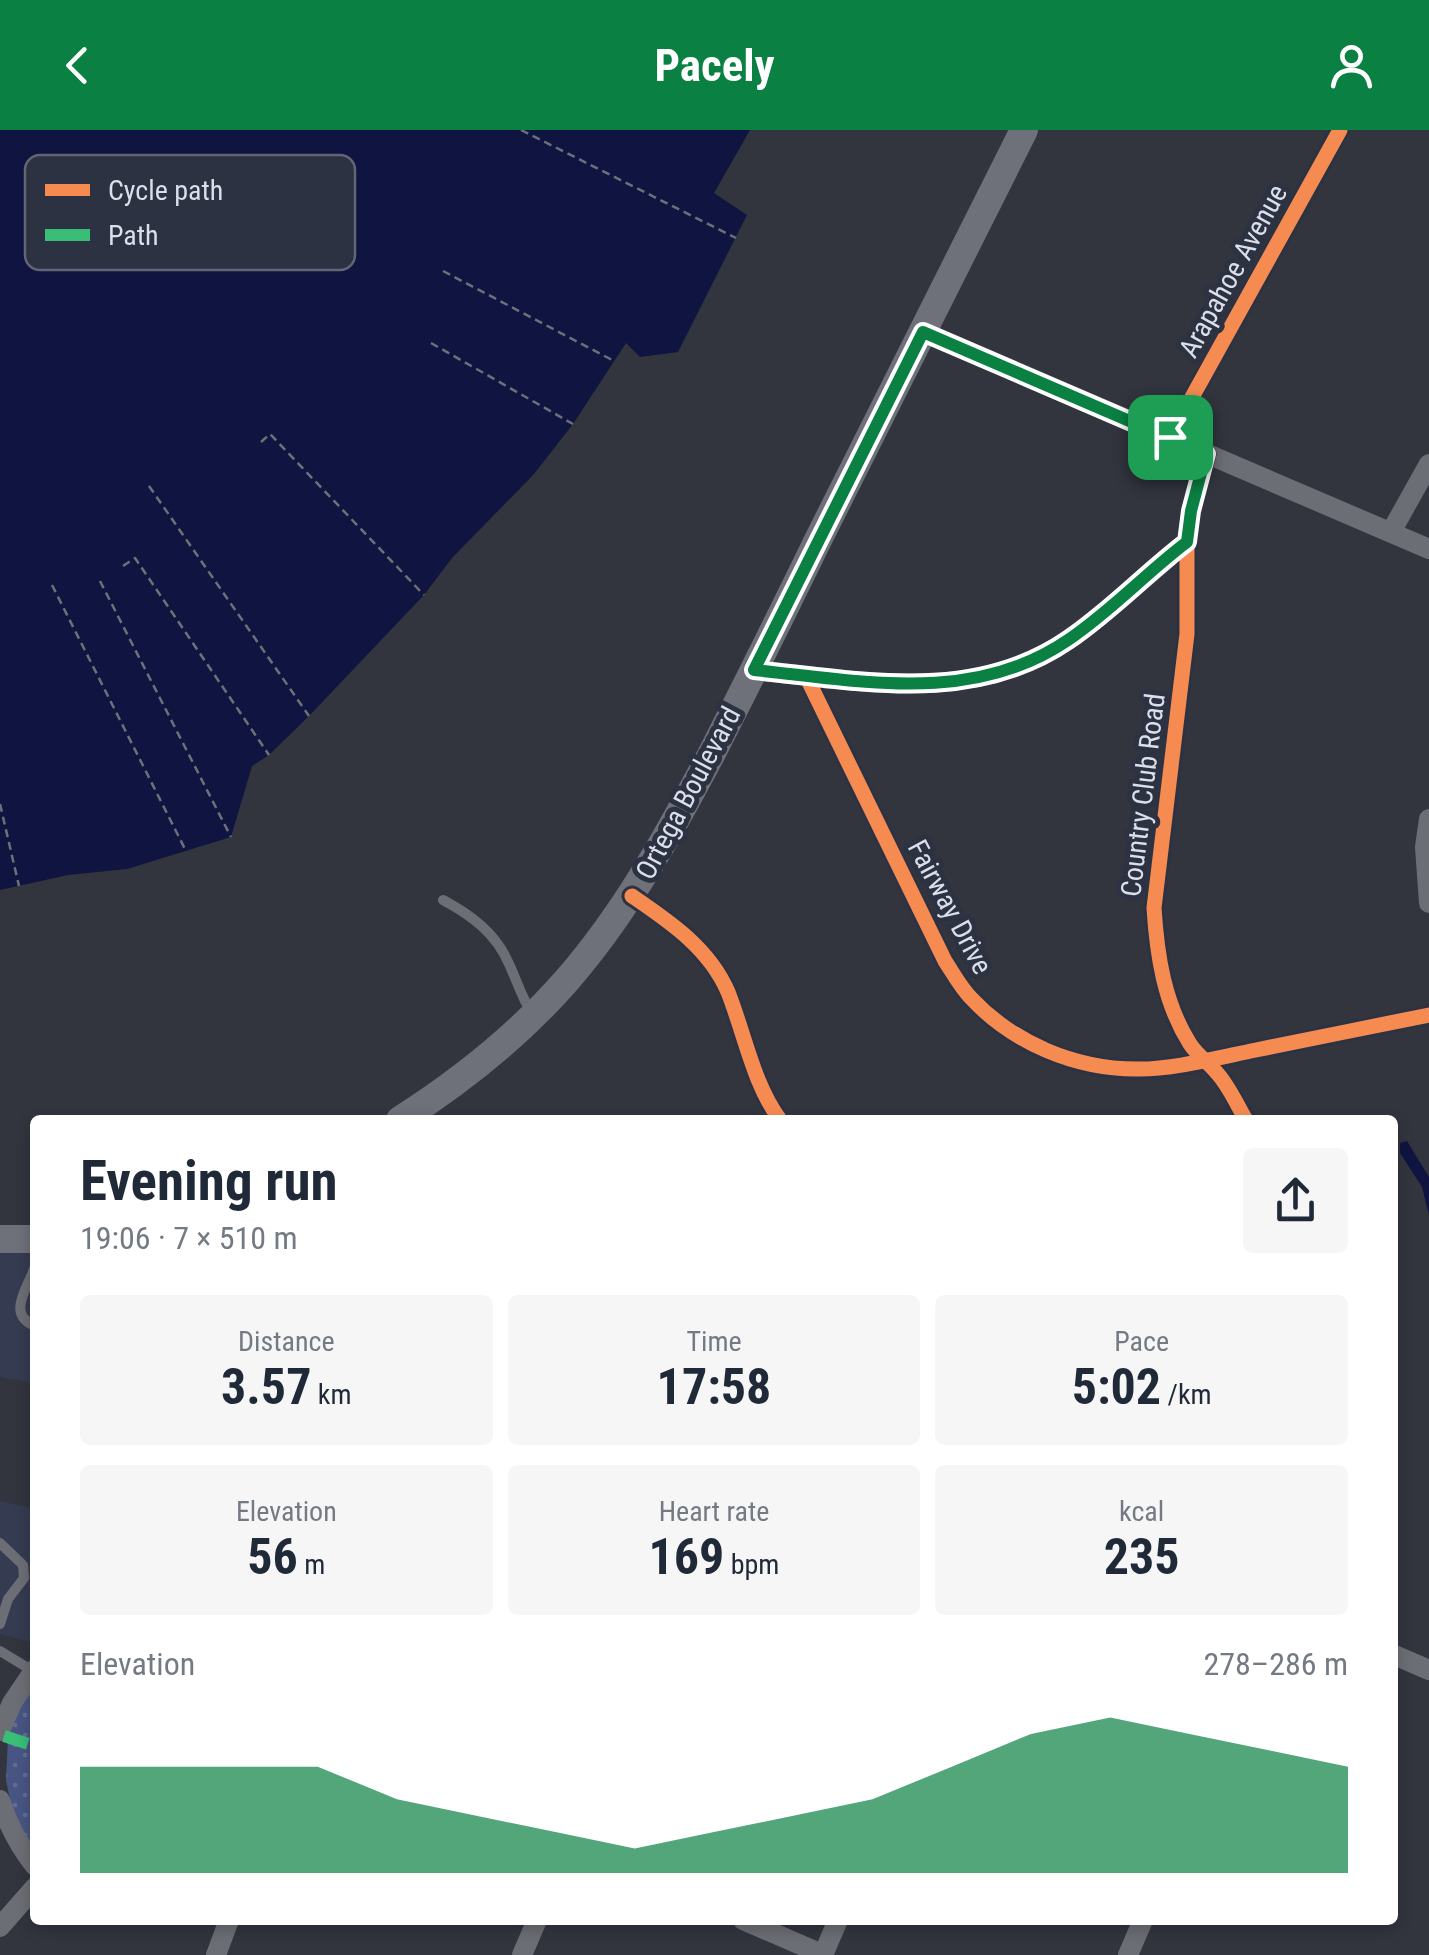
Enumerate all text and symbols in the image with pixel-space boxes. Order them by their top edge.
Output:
icon: back [50,38,105,93]
icon: person [1324,38,1379,93]
text: Pacely [654,39,775,92]
legend [25,155,355,270]
text: Cycle path [108,174,223,207]
street label: Arapahoe Avenue [1172,179,1294,363]
text: Path [108,219,159,252]
pin [1128,395,1213,480]
icon: arrive [1143,410,1198,465]
street label: Country Club Road [1114,692,1172,898]
street label: Ortega Boulevard [629,701,747,885]
street label: Fairway Drive [901,834,999,980]
button: share [1243,1148,1348,1253]
text: Evening run [80,1149,338,1213]
text: 19:06 · 7 × 510 m [80,1219,298,1257]
text: Distance [238,1325,335,1358]
text: Time [686,1325,742,1358]
text: Pace [1114,1325,1169,1358]
text: 3.57 [221,1358,311,1416]
text: 17:58 [657,1358,771,1416]
text: 5:02 [1072,1358,1161,1416]
text: km [311,1378,352,1411]
text: /km [1161,1378,1212,1411]
text: Elevation [236,1495,337,1528]
text: Heart rate [659,1495,769,1528]
text: kcal [1119,1495,1164,1528]
text: 56 [247,1528,298,1586]
text: 169 [649,1528,724,1586]
text: 235 [1104,1528,1180,1586]
text: m [298,1548,325,1581]
text: bpm [724,1548,779,1581]
text: Elevation [80,1645,195,1683]
text: 278–286 m [1203,1645,1348,1683]

